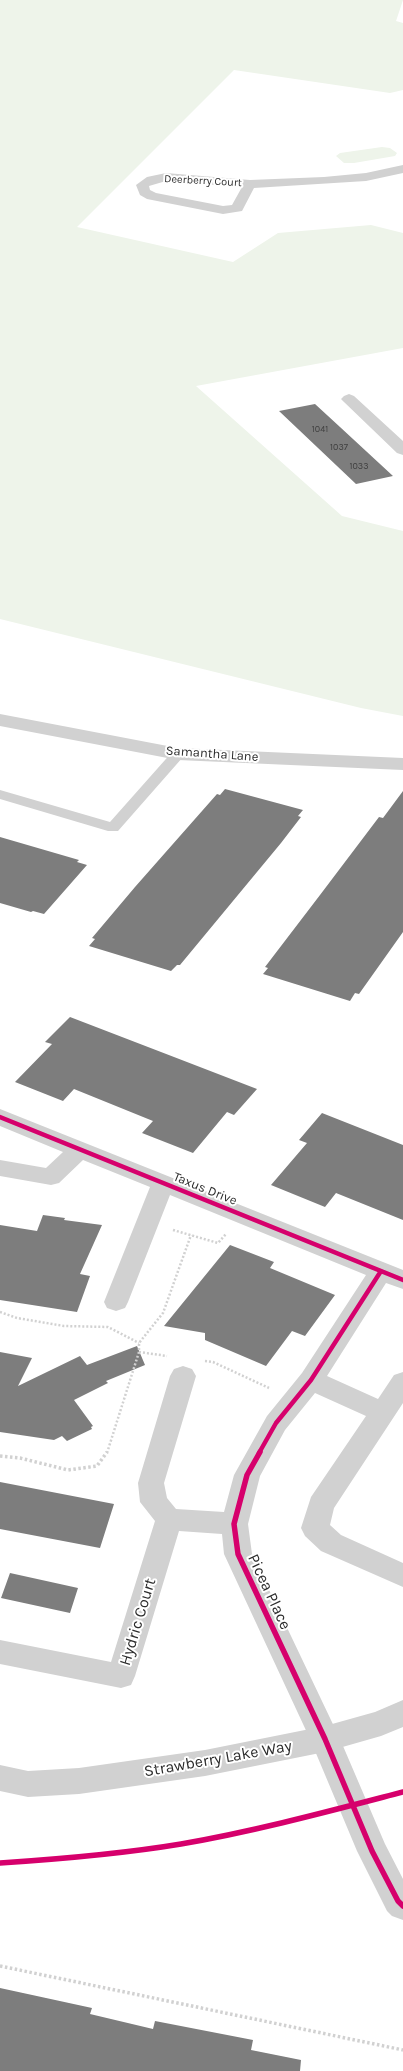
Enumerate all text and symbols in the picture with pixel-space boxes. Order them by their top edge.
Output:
street label: Deerberry Court [164,172,242,190]
house number: 1041 [312,424,328,434]
house number: 1037 [330,442,348,452]
house number: 1033 [350,461,368,471]
street label: Samantha Lane [165,743,259,765]
street label: Taxus Drive [171,1169,239,1209]
street label: Picea Place [243,1551,295,1633]
street label: Hydric Court [116,1576,160,1668]
street label: Strawberry Lake Way [143,1737,293,1781]

